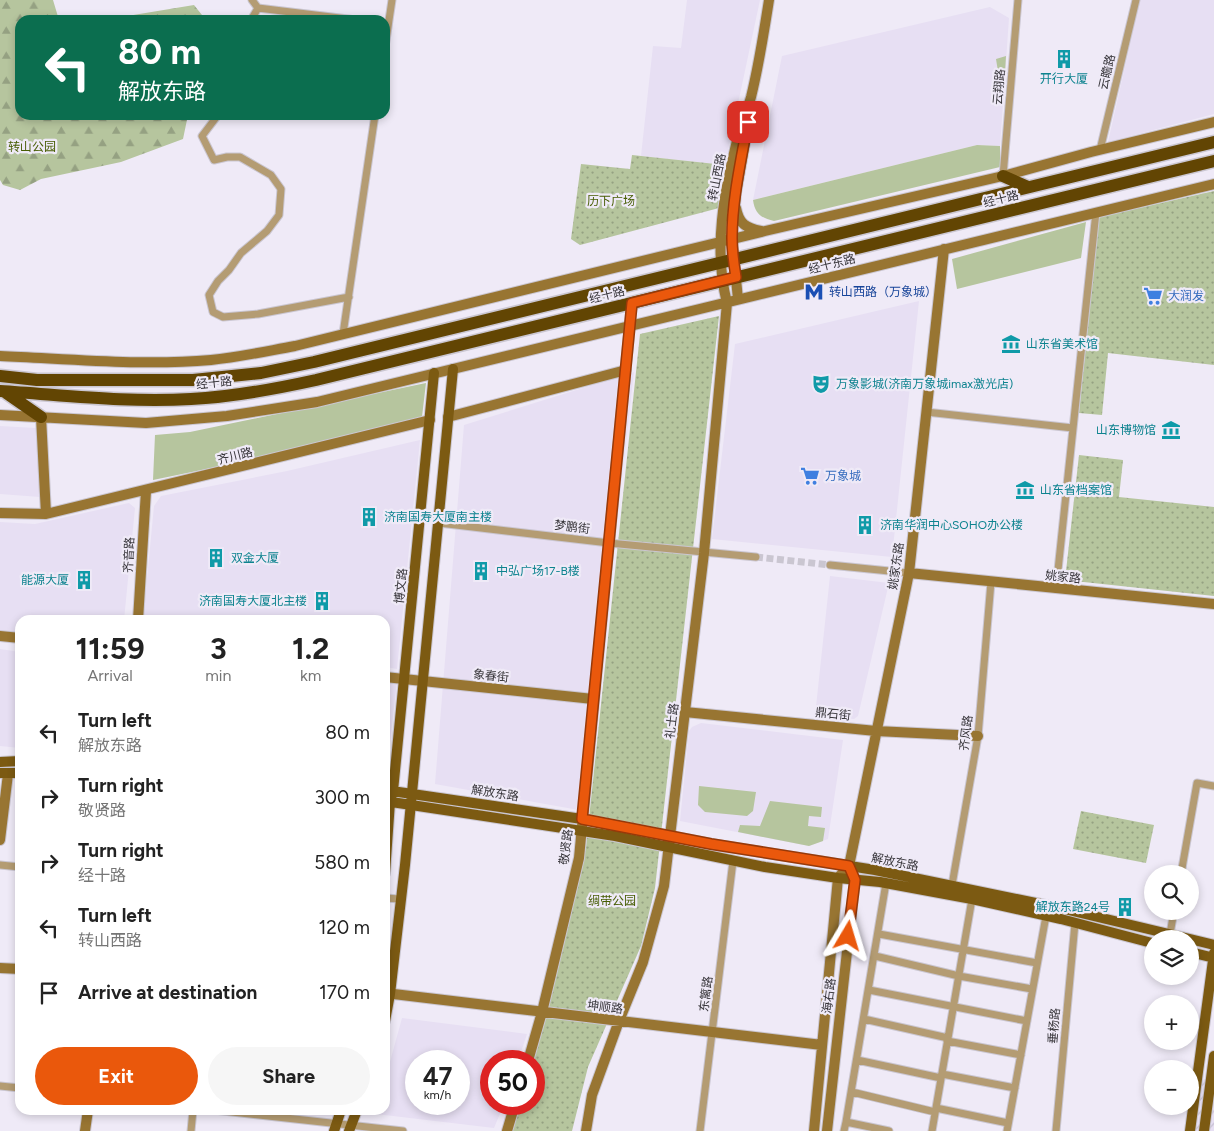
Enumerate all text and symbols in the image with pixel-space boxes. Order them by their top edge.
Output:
text: 80 m [118,31,201,73]
icon: left [35,35,100,100]
building icon: 开行大厦 [1053,48,1075,70]
street label: 云瞻路 [1096,53,1118,91]
street label: 云翔路 [990,68,1008,106]
place label: 开行大厦 [1040,72,1088,86]
text: 解放东路 [118,78,206,105]
pin [727,101,769,143]
icon: arrive [734,108,762,136]
park label: 转山公园 [8,140,56,154]
street label: 转山西路 [706,152,728,202]
street label: 经十路 [982,188,1020,210]
park label: 历下广场 [587,194,635,208]
street label: 经十东路 [807,251,857,277]
metro station icon: 转山西路（万象城） [803,281,825,303]
street label: 经十路 [588,284,626,306]
place label: 转山西路（万象城） [829,285,937,299]
supermarket icon: 大润发 [1142,285,1164,307]
place label: 大润发 [1168,289,1204,303]
museum icon: 山东省美术馆 [1000,333,1022,355]
place label: 山东省美术馆 [1026,337,1098,351]
theatre icon: 万象影城(济南万象城imax激光店) [810,373,832,395]
street label: 经十路 [195,374,233,392]
place label: 万象影城(济南万象城imax激光店) [836,377,1013,391]
museum icon: 山东博物馆 [1160,419,1182,441]
place label: 山东博物馆 [1096,423,1156,437]
street label: 齐川路 [216,445,254,467]
supermarket icon: 万象城 [799,465,821,487]
place label: 万象城 [825,469,861,483]
museum icon: 山东省档案馆 [1014,479,1036,501]
place label: 山东省档案馆 [1040,483,1112,497]
building icon: 济南国寿大厦南主楼 [358,506,380,528]
place label: 济南国寿大厦南主楼 [384,510,492,524]
building icon: 济南华润中心SOHO办公楼 [854,514,876,536]
street label: 梦鹏街 [553,518,591,536]
place label: 济南华润中心SOHO办公楼 [880,518,1023,532]
street label: 齐音路 [121,537,137,573]
street label: 姚家东路 [886,541,906,591]
building icon: 双金大厦 [205,547,227,569]
place label: 双金大厦 [231,551,279,565]
building icon: 中弘广场17-B楼 [470,560,492,582]
place label: 中弘广场17-B楼 [496,564,580,578]
street label: 博文路 [392,567,410,605]
street label: 姚家路 [1044,568,1082,586]
building icon: 能源大厦 [73,569,95,591]
place label: 能源大厦 [21,573,69,587]
building icon: 济南国寿大厦北主楼 [311,590,333,612]
place label: 济南国寿大厦北主楼 [199,594,307,608]
text: 11:59 [76,630,145,667]
text: 3 [210,630,227,667]
text: 1.2 [292,630,329,667]
text: Arrival [88,666,133,685]
text: min [205,666,231,685]
text: km [300,666,321,685]
street label: 象春街 [472,667,510,685]
street label: 礼士路 [663,702,681,740]
street label: 鼎石街 [814,705,852,723]
text: Turn left [78,709,152,732]
street label: 齐风路 [957,714,975,752]
icon: left [35,719,63,747]
text: 80 m [325,721,370,744]
text: 解放东路 [78,736,142,755]
text: Turn right [78,774,164,797]
street label: 解放东路 [470,782,520,804]
icon: right [35,784,63,812]
text: 300 m [314,786,370,809]
text: 敬贤路 [78,801,126,820]
street label: 敬贤路 [557,828,575,866]
text: Turn right [78,839,164,862]
icon: right [35,849,63,877]
text: 580 m [314,851,370,874]
street label: 解放东路 [870,851,920,873]
map controls [1144,865,1199,1115]
button: search [1144,865,1199,920]
text: 经十路 [78,866,126,885]
park label: 绸带公园 [588,894,636,908]
building icon: 解放东路24号 [1114,896,1136,918]
place label: 解放东路24号 [1036,900,1110,914]
text: Turn left [78,904,152,927]
position arrow [821,909,873,961]
icon: left [35,914,63,942]
text: 120 m [318,916,370,939]
button: layers [1144,930,1199,985]
text: 转山西路 [78,931,142,950]
street label: 东篱路 [697,975,715,1013]
street label: 海右路 [820,977,838,1015]
icon: arrive [35,979,63,1007]
text: Arrive at destination [78,981,257,1004]
text: 170 m [319,981,370,1004]
button: + [1144,995,1199,1050]
street label: 坤顺路 [586,998,624,1016]
street label: 垂杨路 [1045,1007,1063,1045]
button: Exit [35,1047,198,1105]
button: Share [208,1047,370,1105]
speed limit sign: 50 [480,1050,545,1115]
button: − [1144,1060,1199,1115]
text: 47 [423,1061,452,1091]
text: km/h [424,1088,451,1102]

